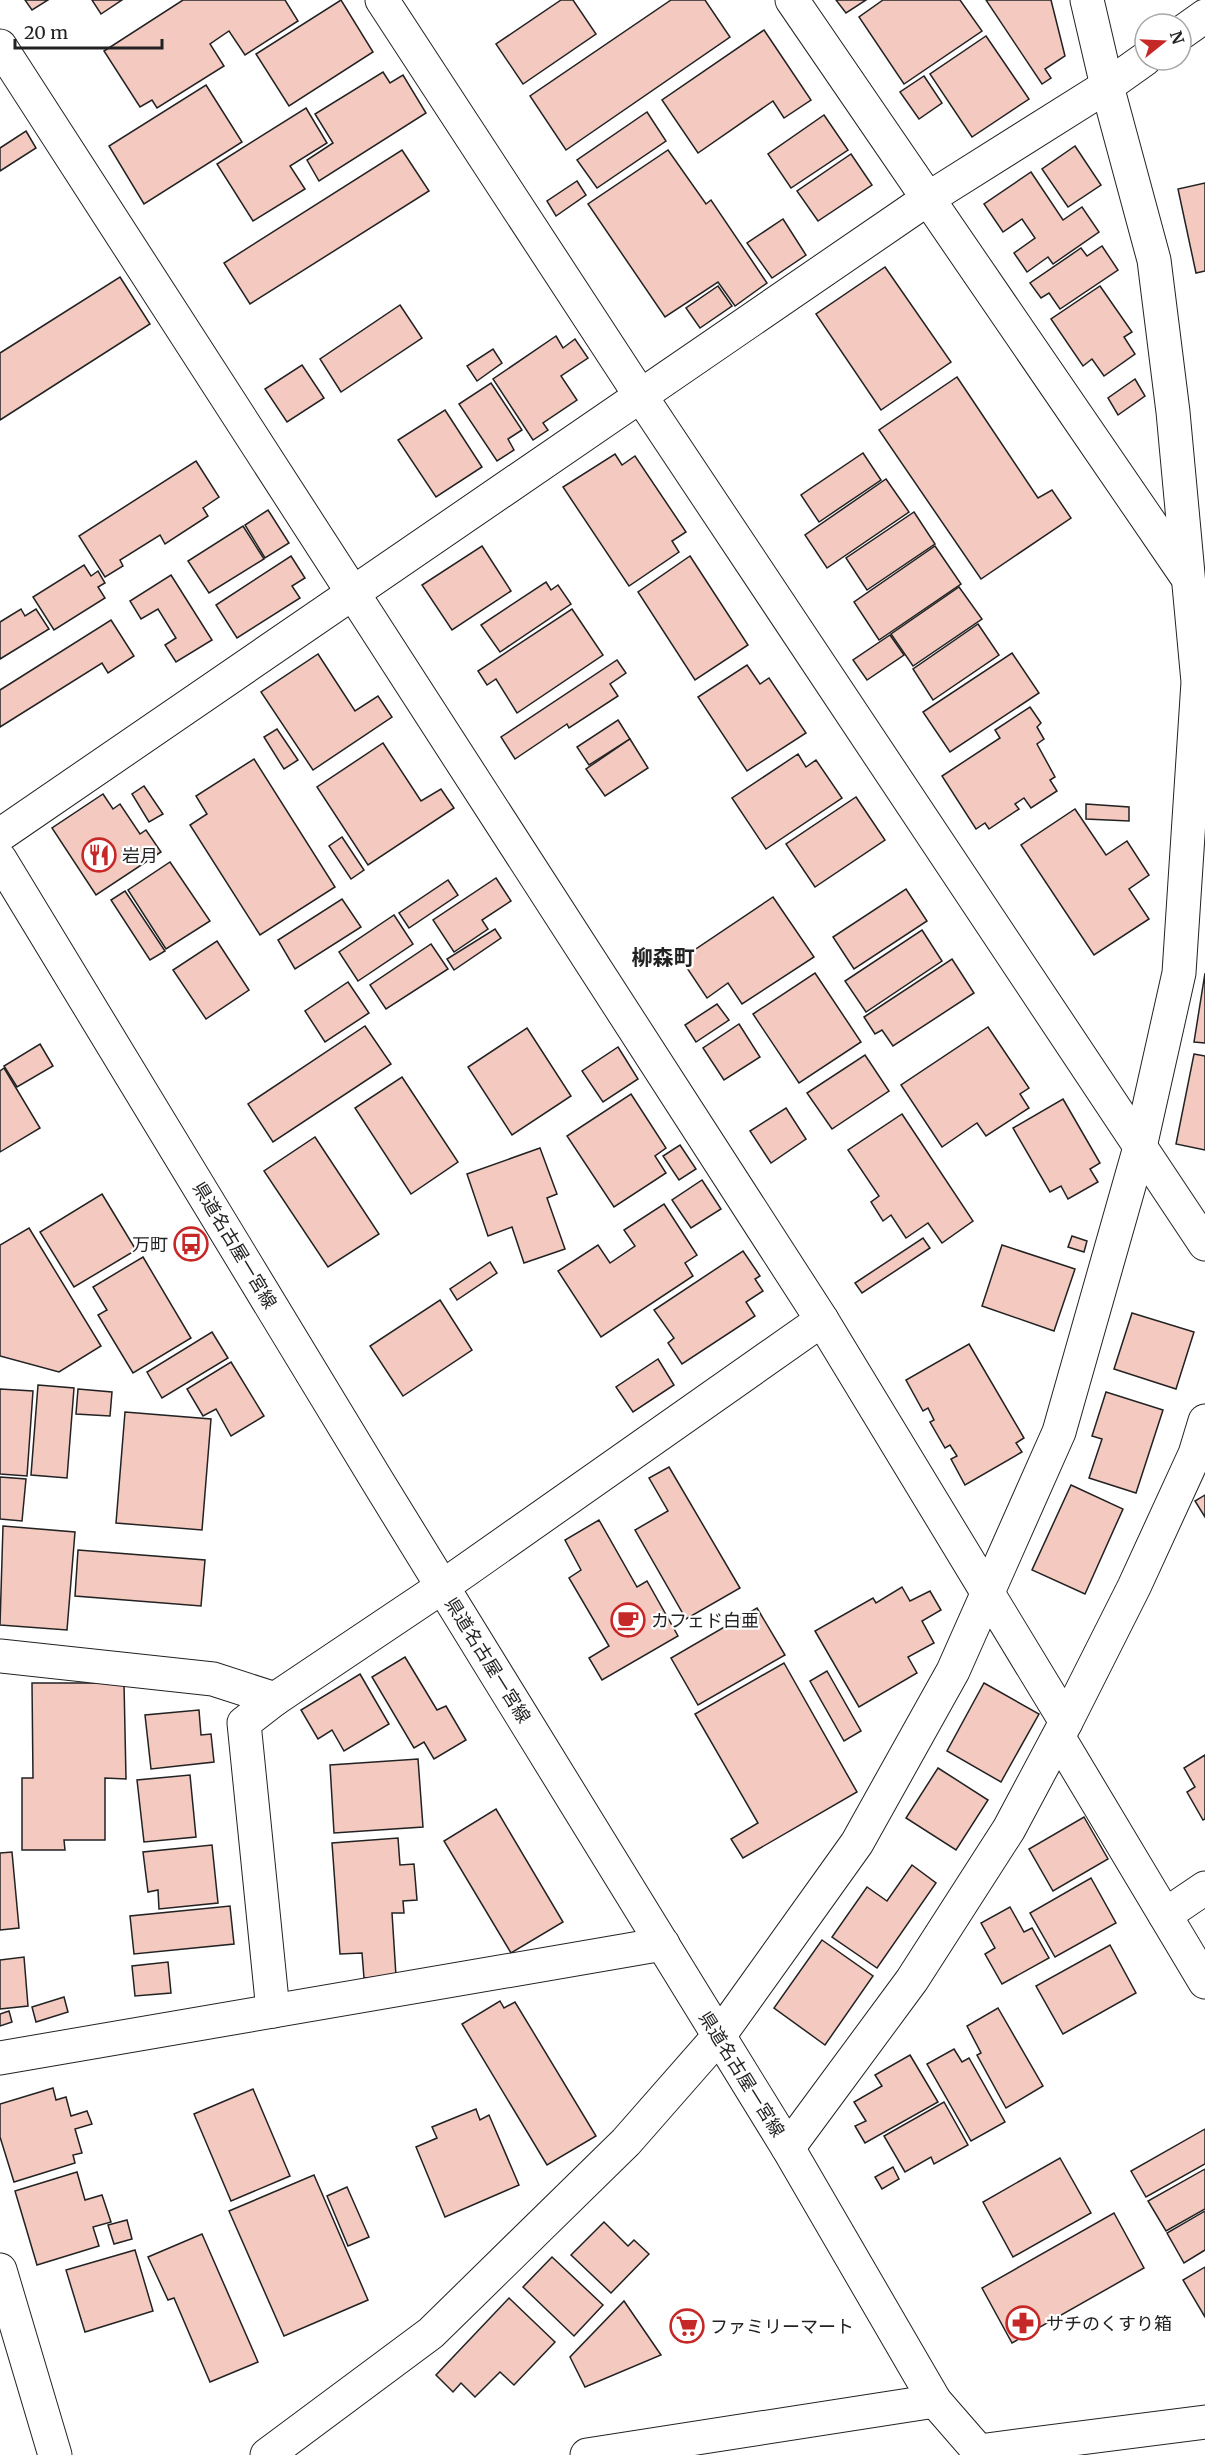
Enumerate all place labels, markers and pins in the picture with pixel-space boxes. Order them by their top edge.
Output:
restaurant icon: 岩月 [81,837,117,873]
place label: 岩月 [122,844,158,867]
bus stop icon: 万町 [173,1226,209,1262]
place label: 万町 [132,1233,168,1256]
cafe icon: カフェド白亜 [610,1602,646,1638]
place label: カフェド白亜 [651,1609,759,1632]
pharmacy icon: サチのくすり箱 [1005,2305,1041,2341]
supermarket icon: ファミリーマート [669,2308,705,2344]
place label: サチのくすり箱 [1046,2312,1172,2335]
place label: ファミリーマート [710,2315,854,2338]

